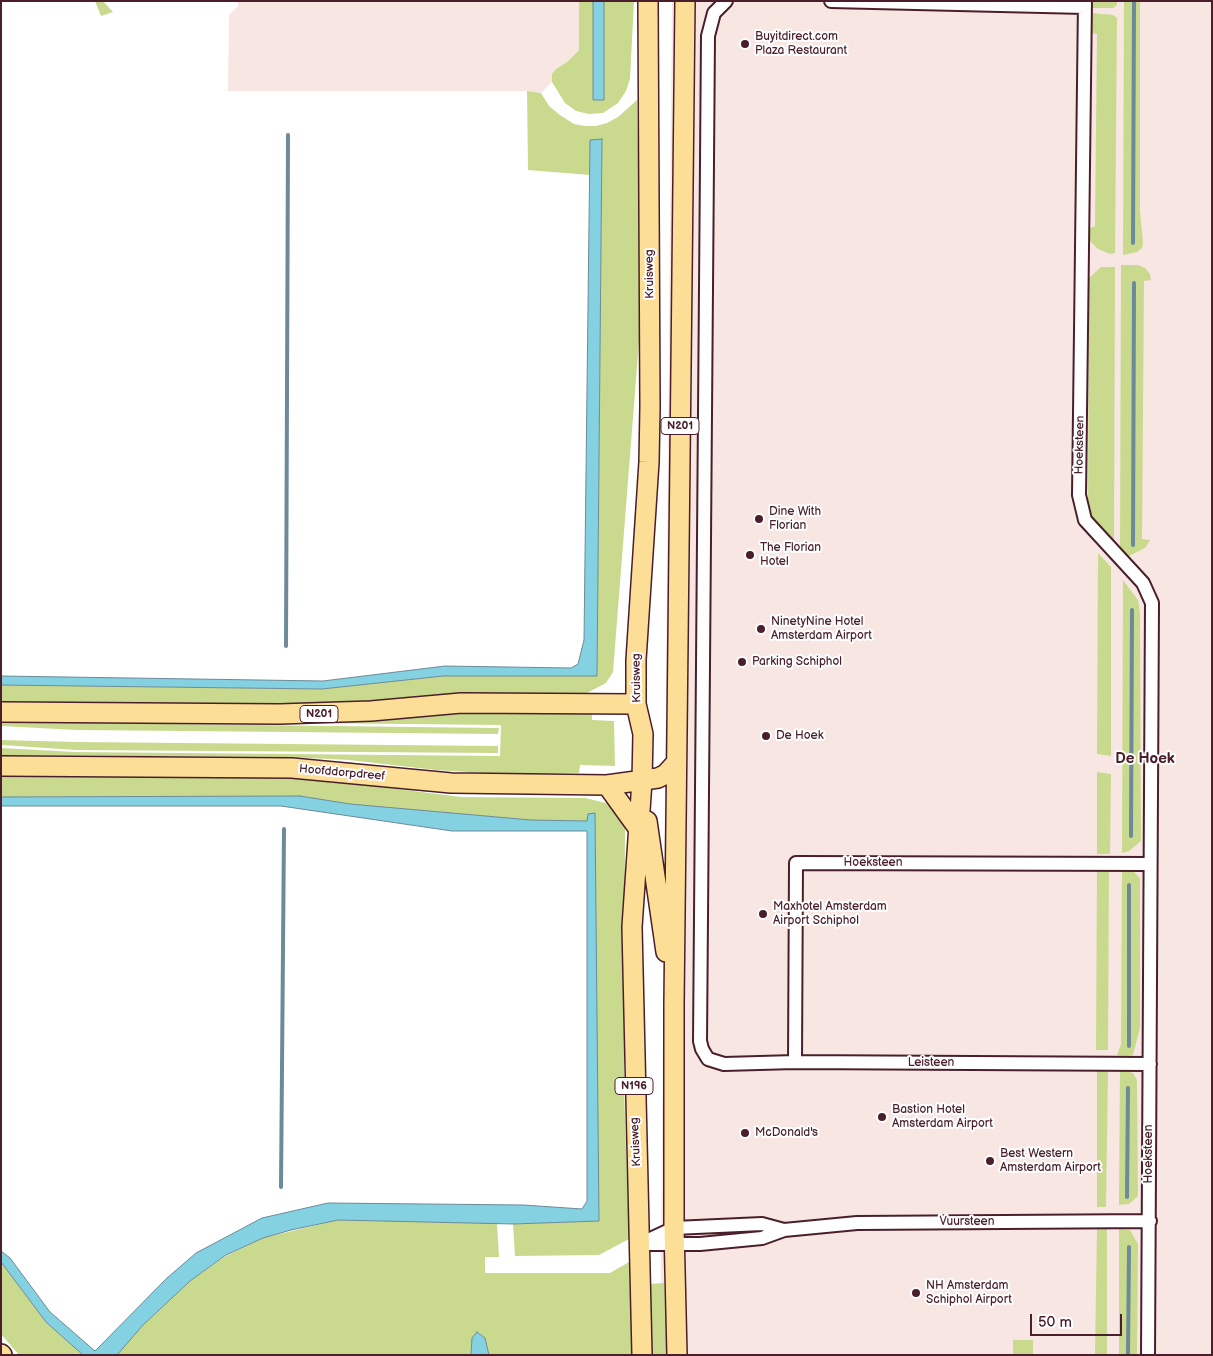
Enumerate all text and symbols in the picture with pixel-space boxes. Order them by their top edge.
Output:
place label: Buyitdirect.com Plaza Restaurant [755,30,847,58]
marker: Buyitdirect.com Plaza Restaurant [739,38,751,50]
street label: Kruisweg [642,249,658,299]
street label: Hoeksteen [1072,415,1088,475]
road number: N201 [661,418,699,434]
place label: Dine With Florian [769,505,821,533]
marker: Dine With Florian [753,513,765,525]
place label: The Florian Hotel [760,541,821,569]
marker: The Florian Hotel [744,549,756,561]
place label: NinetyNine Hotel Amsterdam Airport [771,615,872,643]
marker: NinetyNine Hotel Amsterdam Airport [755,623,767,635]
street label: Kruisweg [629,653,645,703]
place label: Parking Schiphol [752,655,842,669]
marker: Parking Schiphol [736,656,748,668]
road number: N201 [300,706,338,722]
place label: De Hoek [776,729,824,743]
marker: De Hoek [760,730,772,742]
district label: De Hoek [1115,750,1175,768]
street label: Hoofddorpdreef [298,762,386,784]
street label: Hoeksteen [844,856,902,870]
place label: Maxhotel Amsterdam Airport Schiphol [773,900,887,928]
marker: Maxhotel Amsterdam Airport Schiphol [757,908,769,920]
street label: Leisteen [908,1056,954,1070]
road number: N196 [615,1078,653,1094]
place label: Bastion Hotel Amsterdam Airport [892,1103,993,1131]
marker: Bastion Hotel Amsterdam Airport [876,1111,888,1123]
street label: Kruisweg [628,1117,644,1167]
street label: Hoeksteen [1142,1125,1156,1183]
place label: McDonald's [755,1126,818,1140]
marker: McDonald's [739,1127,751,1139]
place label: Best Western Amsterdam Airport [1000,1147,1101,1175]
marker: Best Western Amsterdam Airport [984,1155,996,1167]
street label: Vuursteen [940,1215,994,1229]
place label: NH Amsterdam Schiphol Airport [926,1279,1012,1307]
marker: NH Amsterdam Schiphol Airport [910,1287,922,1299]
scale bar [1033,1304,1126,1336]
text: 50 m [1038,1313,1072,1332]

